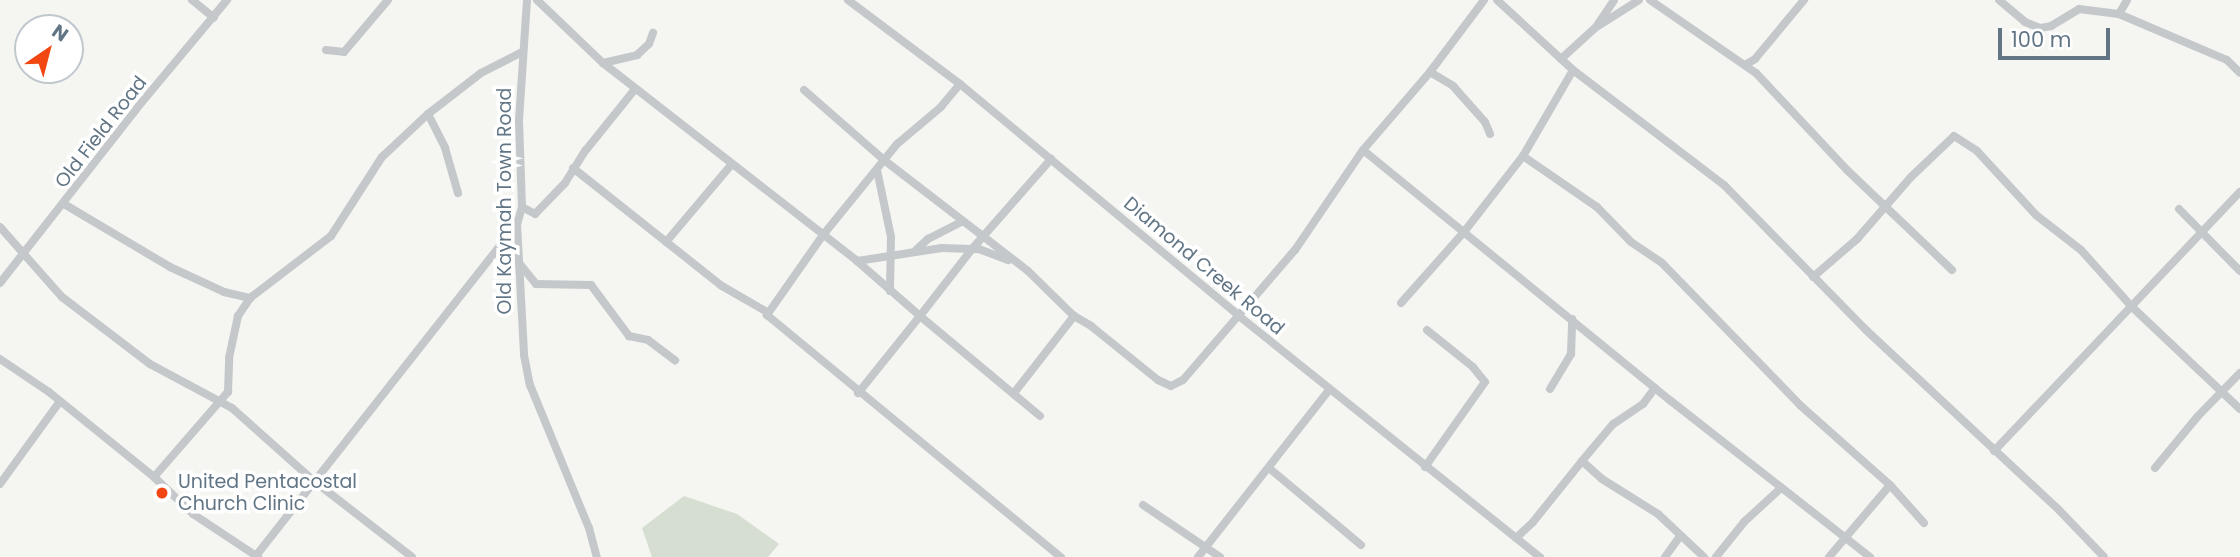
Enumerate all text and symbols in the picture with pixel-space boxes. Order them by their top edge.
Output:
north arrow [14,14,84,84]
scale bar [2002,14,2114,58]
text: N [47,18,74,48]
text: 100 m [2011,25,2071,54]
street label: Old Field Road [50,72,152,192]
street label: Old Kaymah Town Road [494,88,516,314]
street label: Diamond Creek Road [1119,192,1289,340]
place label: United Pentacostal Church Clinic [178,471,357,515]
marker: United Pentacostal Church Clinic [152,483,172,503]

